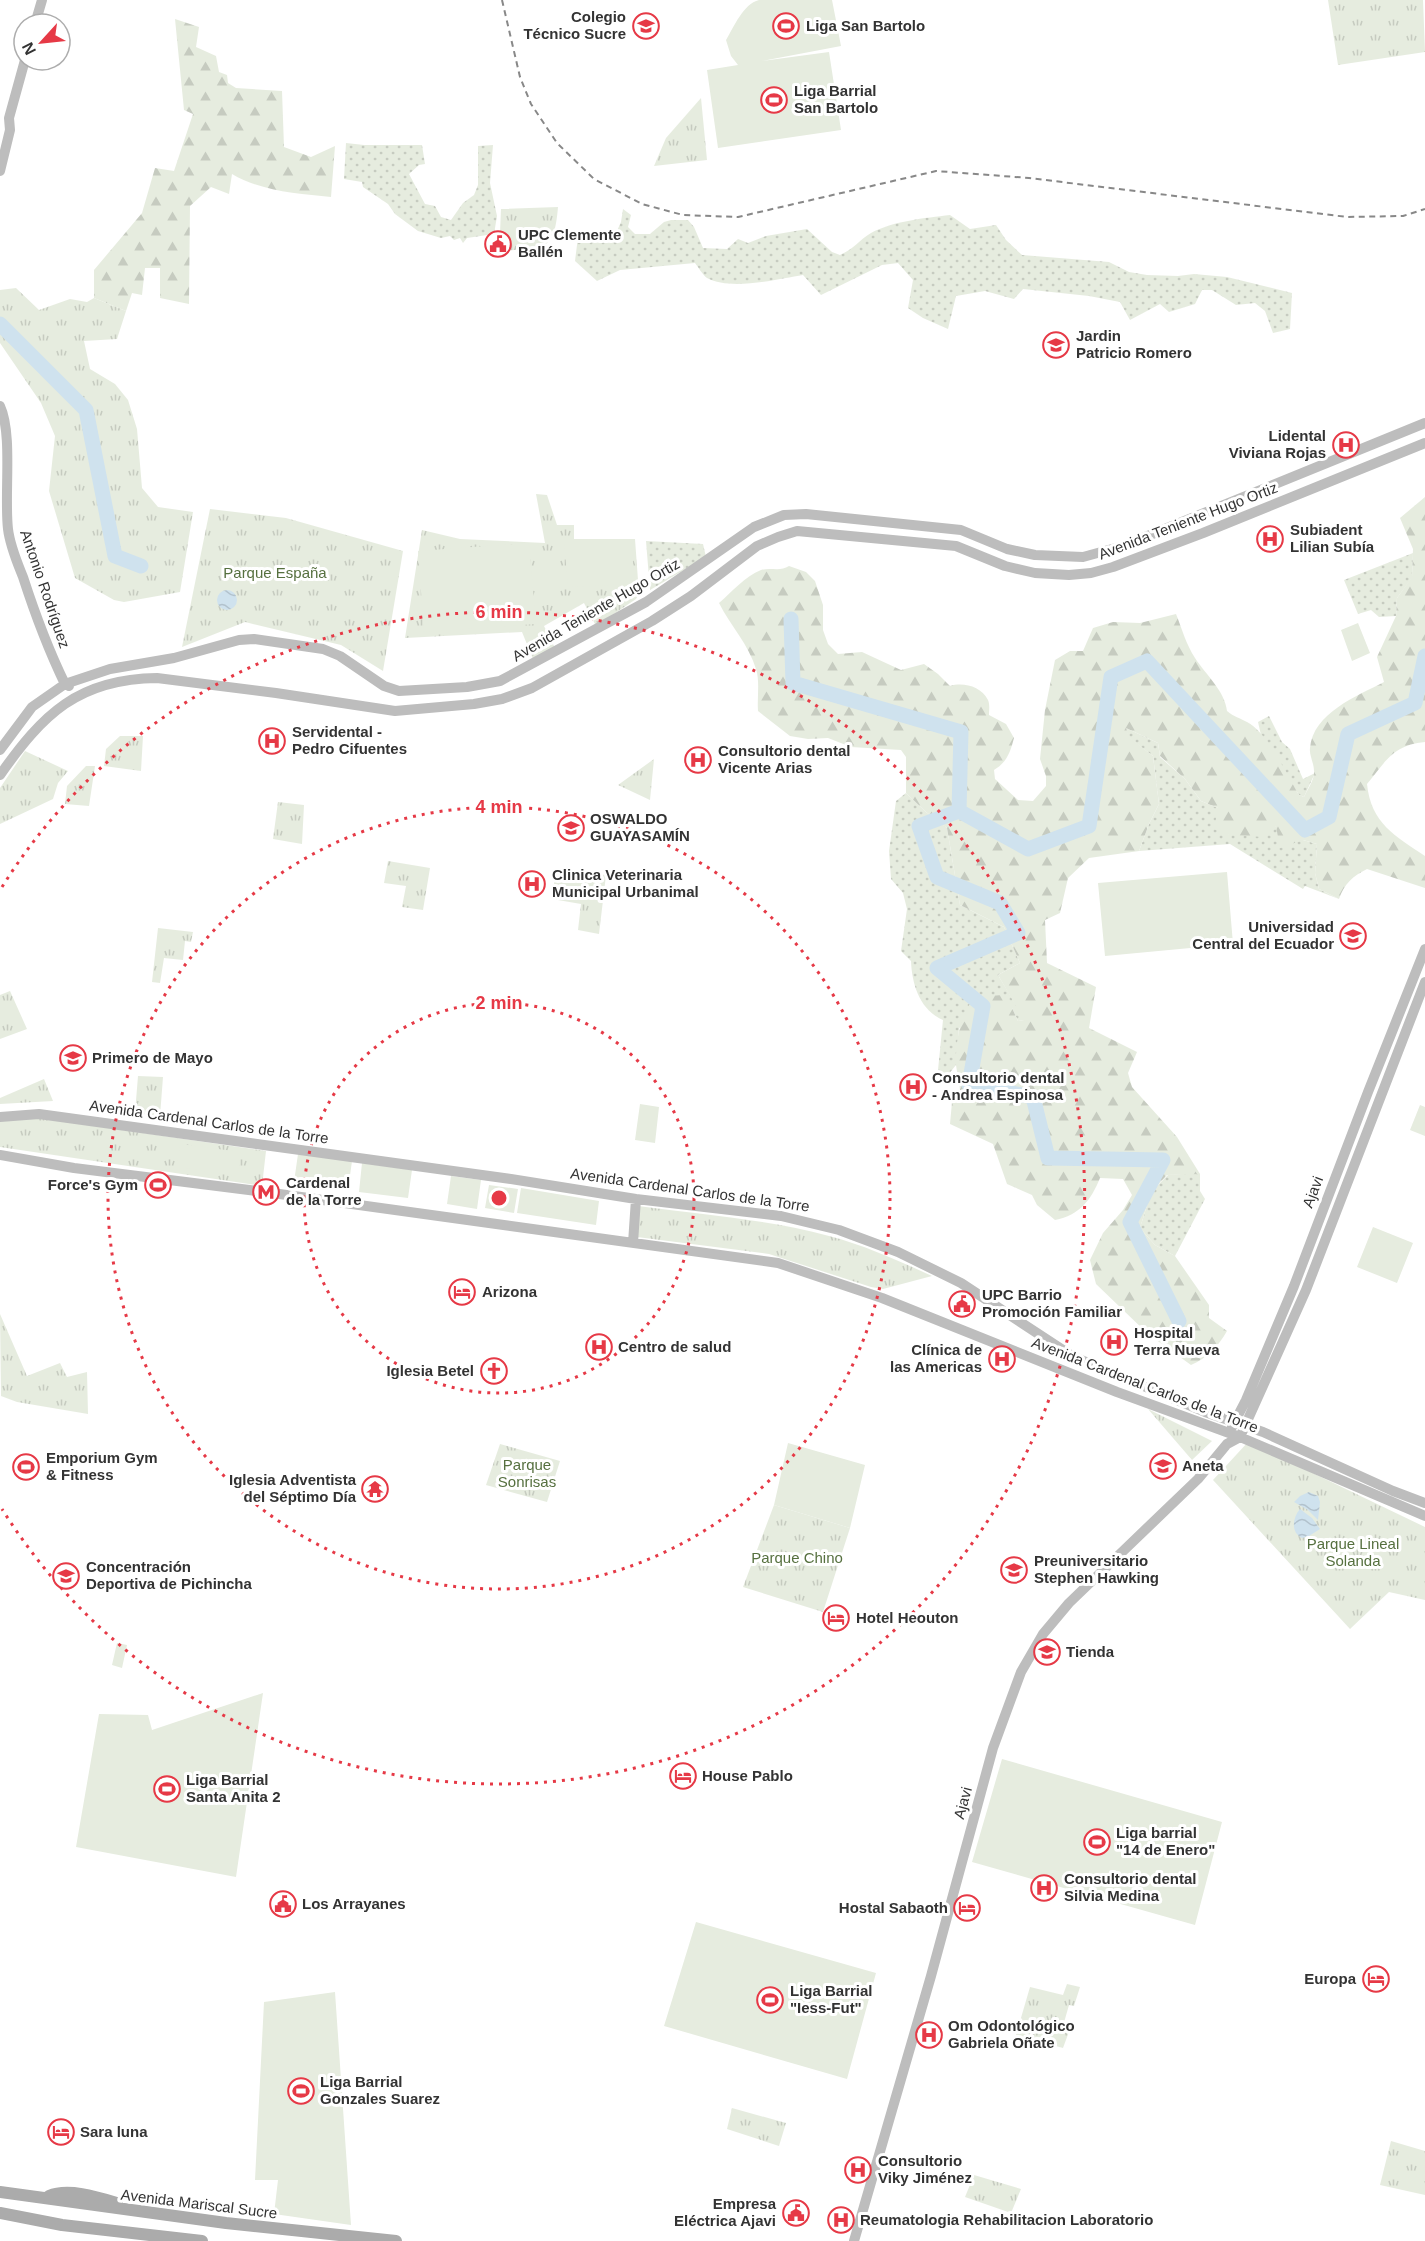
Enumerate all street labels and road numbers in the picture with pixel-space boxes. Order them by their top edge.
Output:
street label: Avenida Teniente Hugo Ortiz [1096,478,1280,563]
street label: Antonio Rodríguez [17,527,74,650]
street label: Avenida Teniente Hugo Ortiz [509,555,682,665]
street label: Avenida Cardenal Carlos de la Torre [88,1096,330,1147]
street label: Avenida Cardenal Carlos de la Torre [569,1164,811,1215]
street label: Ajavi [1299,1174,1326,1210]
street label: Avenida Cardenal Carlos de la Torre [1030,1333,1261,1436]
street label: Ajavi [950,1785,975,1821]
street label: Avenida Mariscal Sucre [120,2185,278,2222]

